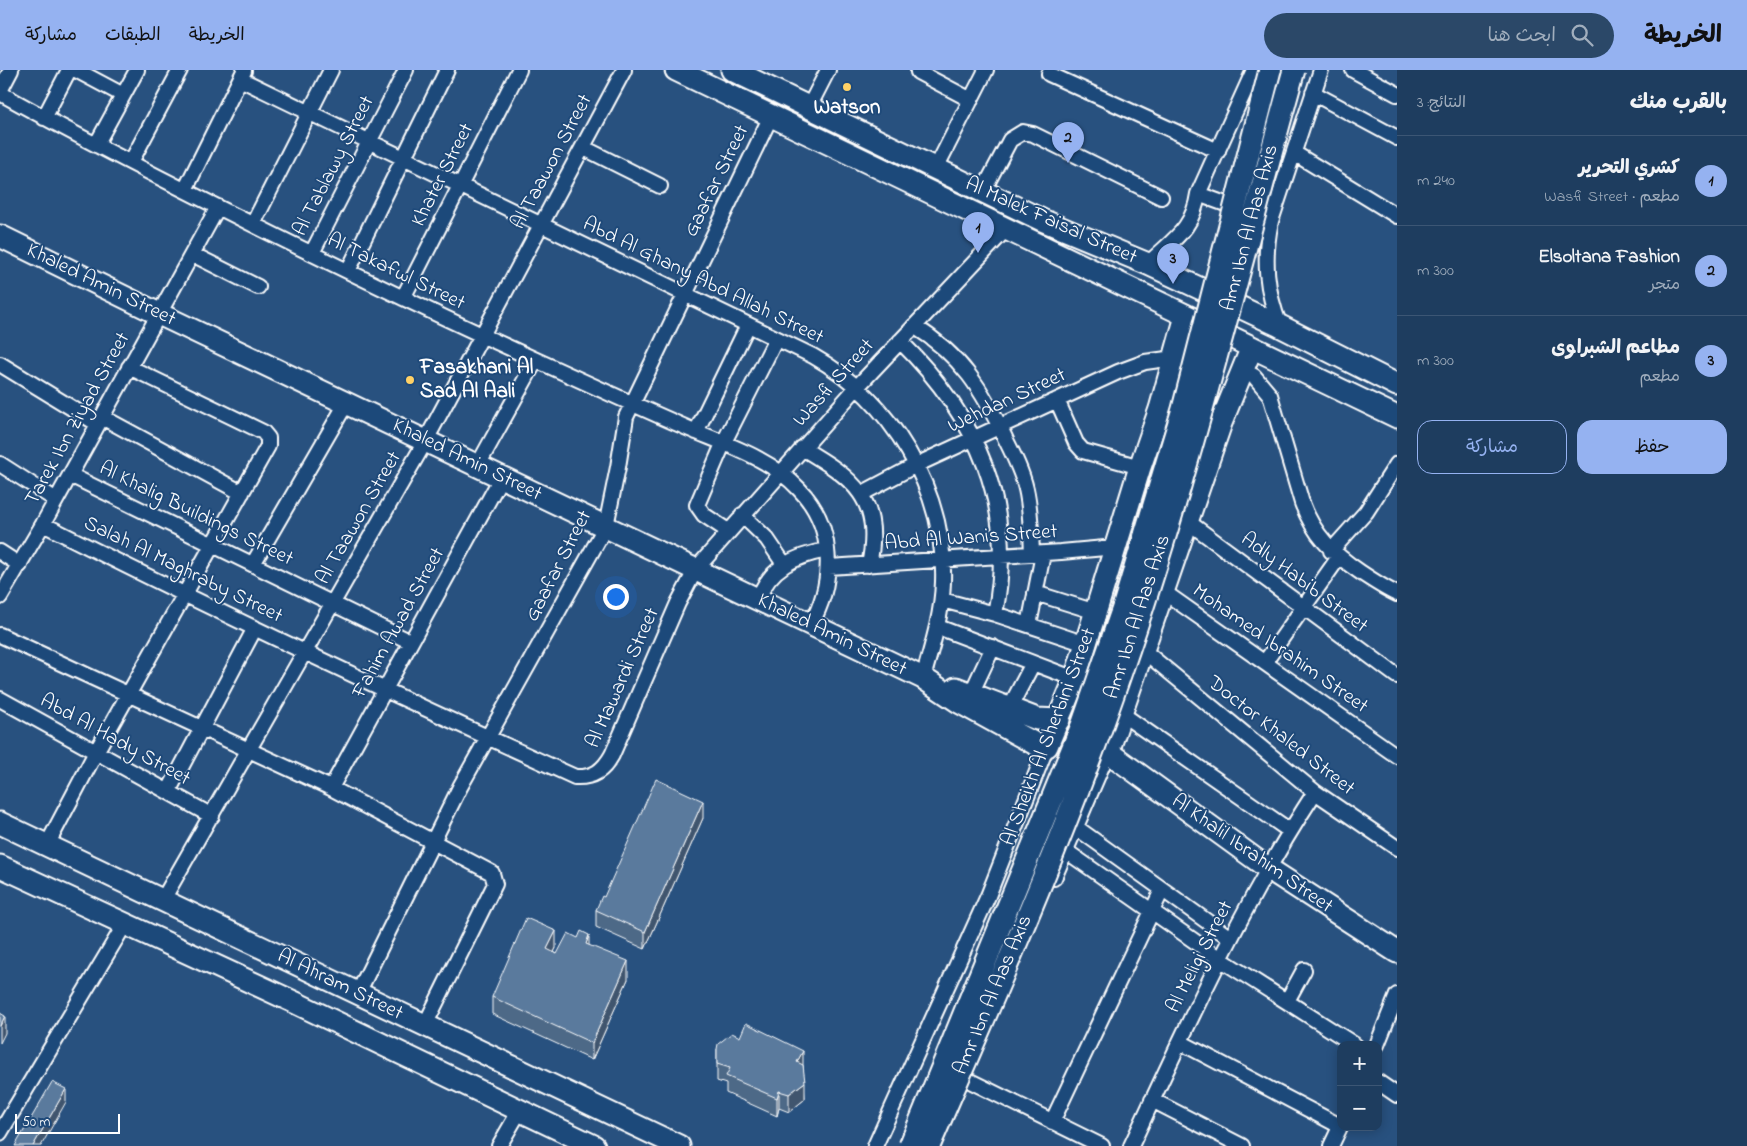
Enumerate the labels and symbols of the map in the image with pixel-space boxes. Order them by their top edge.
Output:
marker: Watson [841,81,853,93]
street label: Al Taawon Street [504,89,600,235]
street label: Al Tablawy Street [286,91,384,242]
place label: Watson [814,93,880,123]
street label: Khater Street [404,118,482,232]
street label: Gaafar Street [677,120,757,242]
pin: 2 [1052,122,1084,163]
street label: Amr Ibn Al Aas Axis [1213,141,1287,315]
street label: Al Malek Faisal Street [960,170,1142,272]
street label: Abd Al Ghany Abd Allah Street [576,209,829,354]
pin: 1 [962,212,994,253]
street label: Al Takafwl Street [322,226,470,318]
street label: Khaled Amin Street [21,236,181,334]
pin: 3 [1157,243,1189,284]
street label: Tarek Ibn Ziyad Street [18,327,140,512]
street label: Wasfi Street [786,332,882,434]
place label: Fasakhani Al Sad Al Aali [419,353,534,407]
street label: Wehdan Street [943,360,1071,442]
marker: Fasakhani Al Sad Al Aali [404,374,416,386]
street label: Khaled Amin Street [387,411,547,509]
street label: Al Taawon Street [309,446,409,590]
street label: Al Khalig Buildings Street [93,454,298,576]
street label: Gaafar Street [518,505,600,627]
street label: Salah Al Maghraby Street [78,509,288,633]
street label: Abd Al Wanis Street [883,517,1059,559]
street label: Adly Habib Street [1233,525,1374,643]
street label: Amr Ibn Al Aas Axis [1097,531,1179,703]
street label: Fahim Awad Street [345,542,453,705]
street label: Mohamed Ibrahim Street [1186,577,1374,721]
your location [603,584,629,610]
street label: Khaled Amin Street [752,586,912,684]
street label: Al Mawardi Street [579,603,667,753]
street label: Al Sheikh Al Sherbini Street [994,624,1104,850]
street label: Doctor Khaled Street [1200,668,1361,803]
street label: Abd Al Hady Street [33,686,196,796]
street label: Al Khalil Ibrahim Street [1165,787,1339,921]
street label: Al Meligi Street [1159,896,1243,1019]
street label: Amr Ibn Al Aas Axis [946,910,1040,1080]
street label: Al Ahram Street [272,941,408,1029]
scale bar [15,1111,120,1134]

